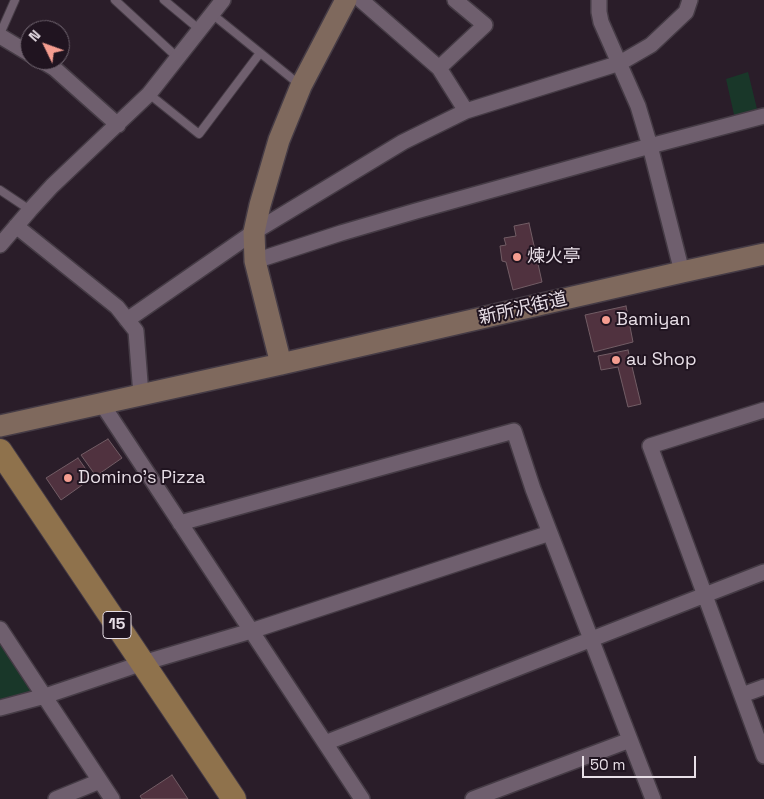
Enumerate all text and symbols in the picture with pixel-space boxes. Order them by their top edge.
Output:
north arrow [20,20,70,70]
text: N [25,26,44,45]
place label: 煉火亭 [527,246,581,268]
marker: 煉火亭 [511,251,523,263]
street label: 新所沢街道 [477,288,569,330]
place label: Bamiyan [616,309,691,331]
marker: Bamiyan [600,314,612,326]
place label: au Shop [626,349,697,371]
marker: au Shop [610,354,622,366]
place label: Domino's Pizza [78,467,205,489]
marker: Domino's Pizza [62,472,74,484]
road number: 15 [103,612,131,638]
scale bar [584,746,698,778]
text: 50 m [590,755,625,774]

